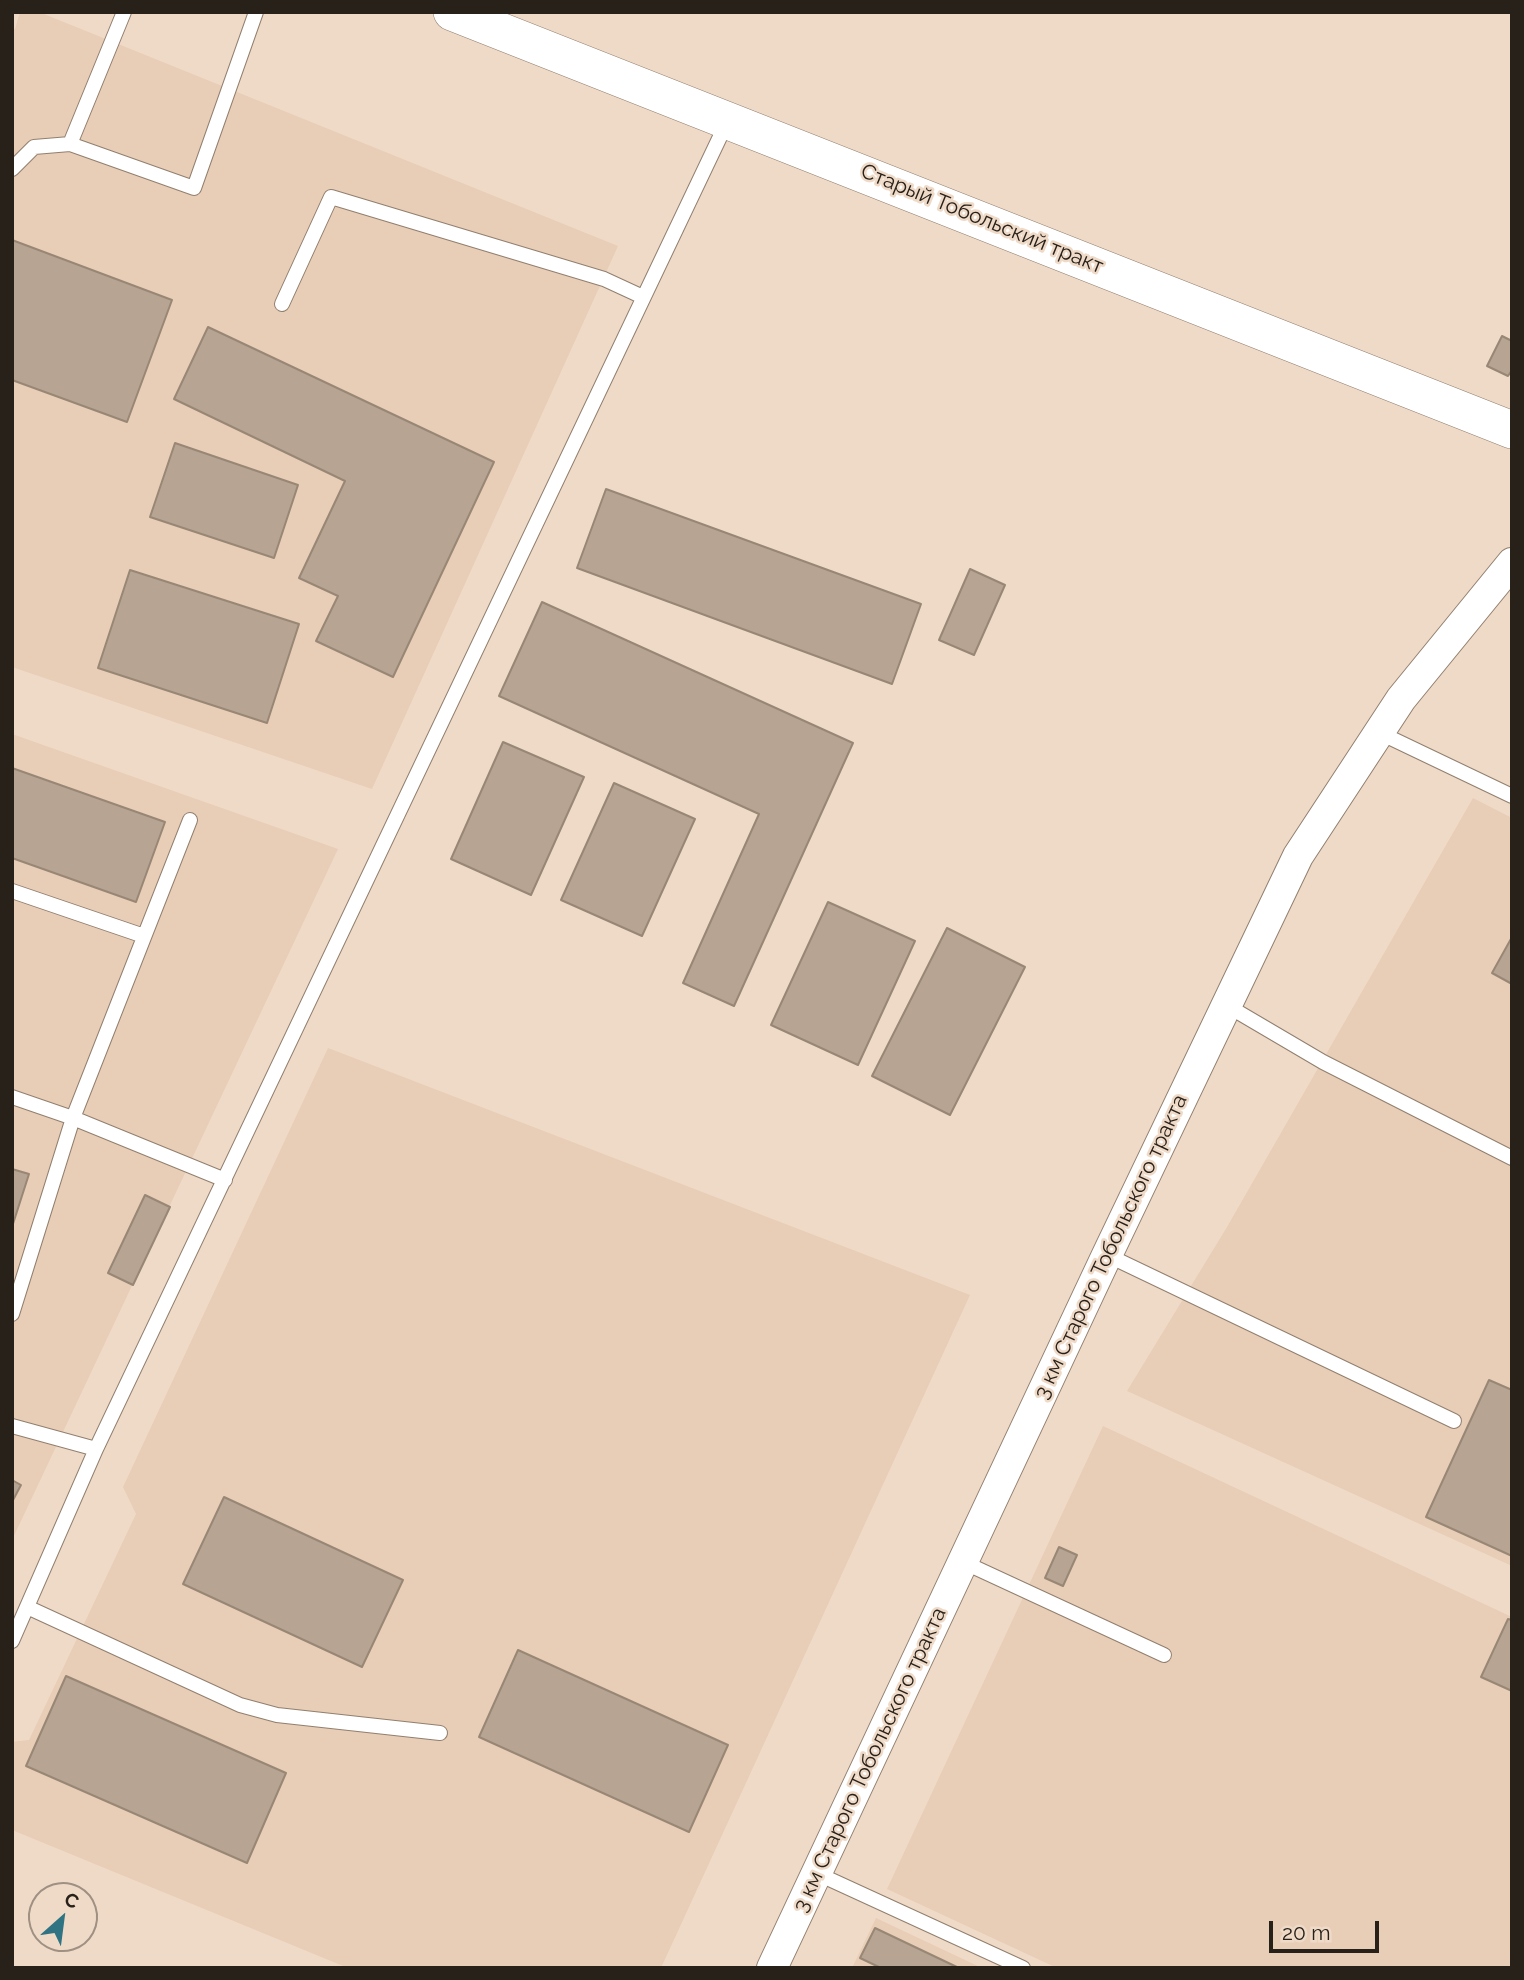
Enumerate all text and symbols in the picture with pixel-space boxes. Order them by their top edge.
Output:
street label: Старый Тобольский тракт [857,159,1107,279]
street label: 3 км Старого Тобольского тракта [1029,1091,1193,1403]
street label: 3 км Старого Тобольского тракта [788,1604,952,1916]
north arrow [28,1882,98,1952]
text: С [61,1887,83,1913]
scale bar [1272,1906,1382,1950]
text: 20 m [1282,1920,1330,1945]

